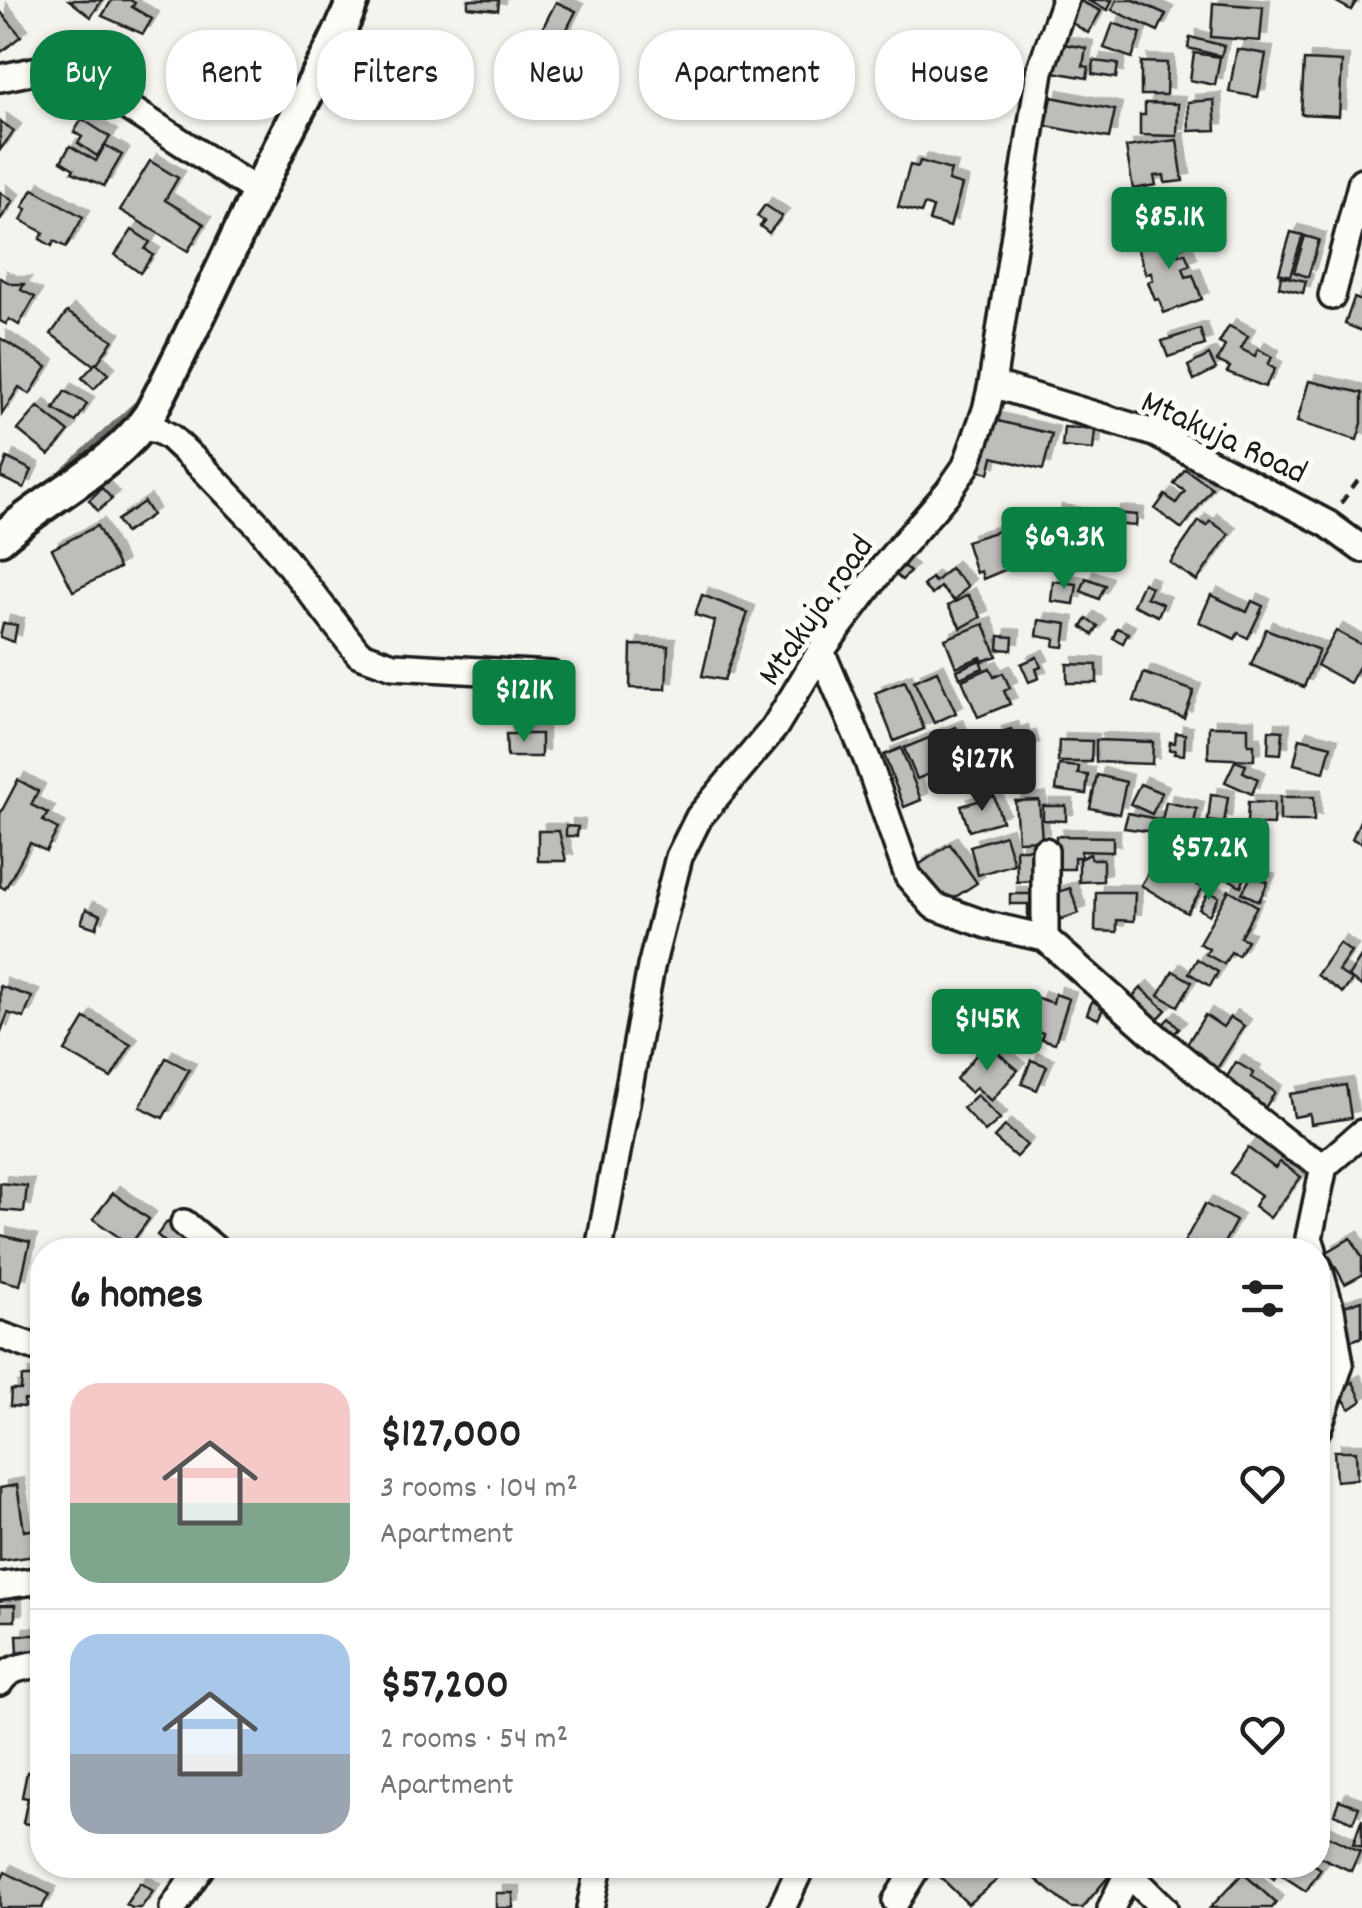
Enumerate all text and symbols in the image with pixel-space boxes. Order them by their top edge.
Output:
chip: Buy [30,30,146,120]
chip: Rent [166,30,297,120]
chip: Filters [317,30,474,120]
chip: New [494,30,619,120]
chip: Apartment [639,30,855,120]
chip: House [875,30,1024,120]
pin: $85.1K [1088,187,1250,272]
text: $85.1K [1134,196,1204,242]
street label: Mtakuja Road [1132,379,1314,500]
pin: $69.3K [983,507,1145,592]
text: $69.3K [1024,516,1104,562]
street label: Mtakuja road [748,526,889,698]
pin: $121K [454,660,594,745]
text: $121K [494,669,554,715]
pin: $127K [912,729,1052,814]
text: $127K [950,738,1014,784]
pin: $57.2K [1128,818,1290,903]
text: $57.2K [1170,827,1248,873]
pin: $145K [917,989,1057,1074]
text: $145K [954,998,1020,1044]
text: 6 homes [70,1268,203,1328]
icon: filters [1235,1271,1290,1326]
text: $127,000 [380,1407,522,1467]
icon: home [150,1423,270,1543]
icon: heart [1235,1456,1290,1511]
text: 3 rooms · 104 m² [380,1467,578,1513]
text: Apartment [380,1513,514,1559]
text: $57,200 [380,1658,509,1718]
icon: home [150,1674,270,1794]
icon: heart [1235,1707,1290,1762]
text: 2 rooms · 54 m² [380,1718,568,1764]
text: Apartment [380,1764,514,1810]

